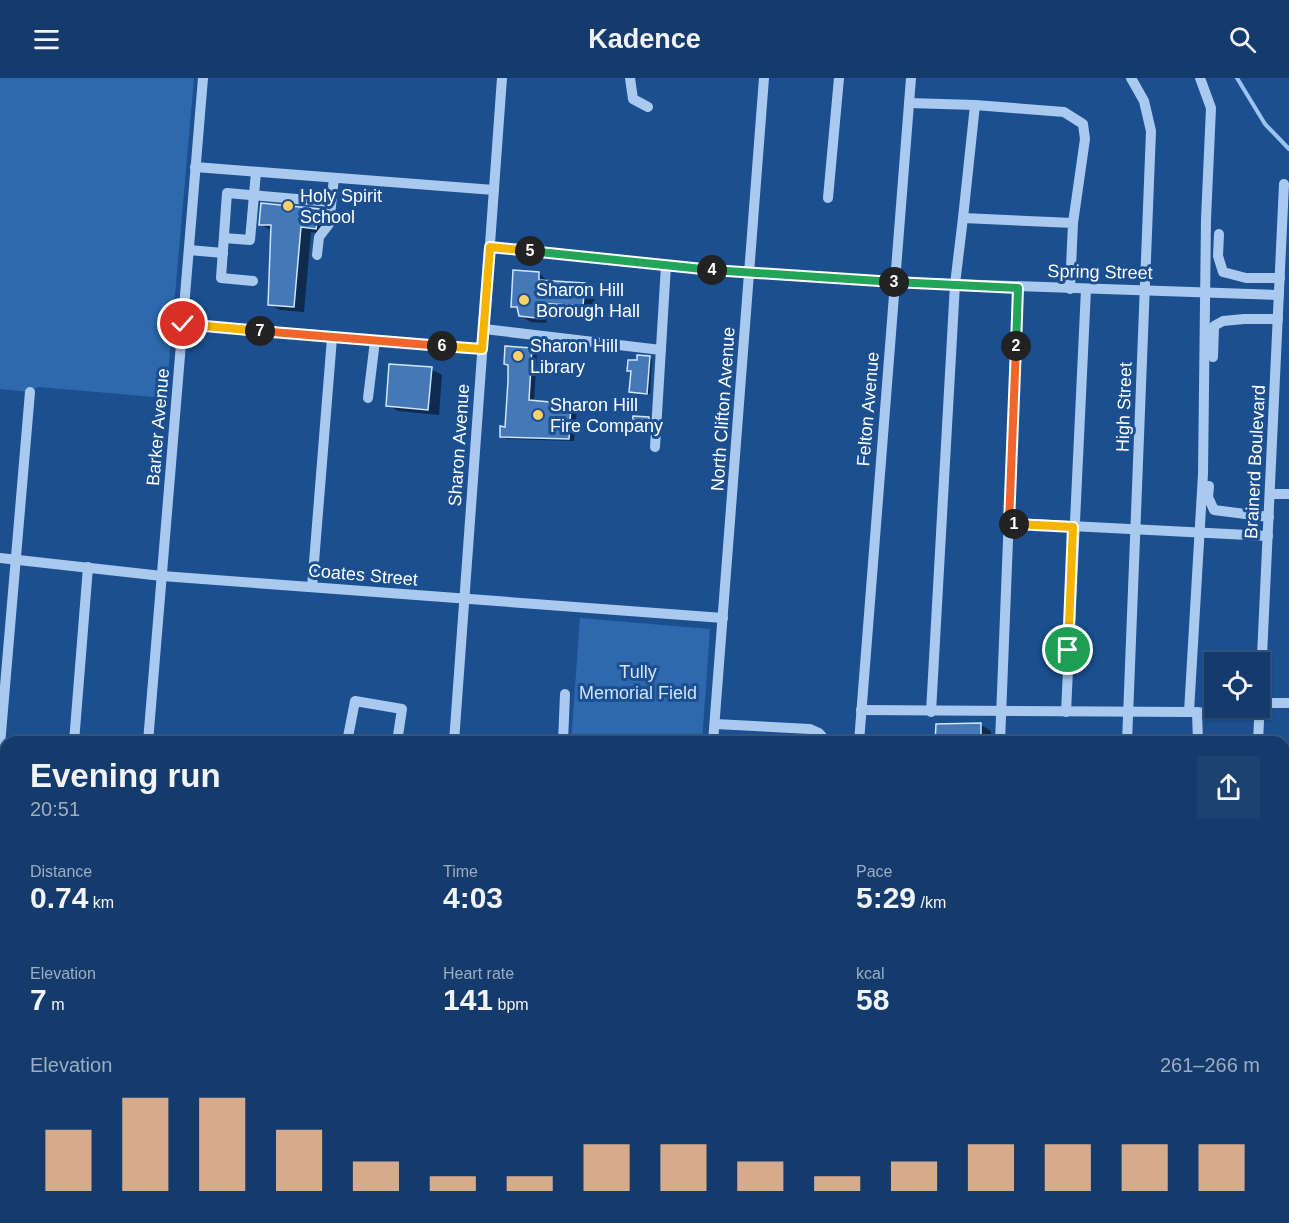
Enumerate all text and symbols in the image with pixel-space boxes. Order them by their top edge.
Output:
icon: menu [30,23,63,56]
icon: search [1226,23,1259,56]
text: Kadence [588,24,701,54]
place label: Holy Spirit School [300,186,382,227]
marker: Holy Spirit School [281,199,295,213]
pin: 5 [515,236,545,266]
text: 5 [526,242,534,259]
pin: 4 [697,255,727,285]
text: 4 [708,261,716,278]
street label: Spring Street [1047,261,1153,283]
pin: 3 [879,267,909,297]
text: 3 [890,273,898,290]
place label: Sharon Hill Borough Hall [536,280,640,321]
marker: Sharon Hill Borough Hall [517,293,531,307]
pin [157,298,208,349]
icon: check [166,307,199,340]
pin: 7 [245,316,275,346]
text: 7 [256,322,264,339]
street label: North Clifton Avenue [707,326,739,492]
pin: 6 [427,331,457,361]
pin: 2 [1001,331,1031,361]
place label: Sharon Hill Library [530,336,618,377]
text: 6 [438,337,446,354]
text: 2 [1012,337,1020,354]
marker: Sharon Hill Library [511,349,525,363]
street label: Felton Avenue [853,351,883,467]
street label: High Street [1112,362,1136,452]
street label: Barker Avenue [143,367,173,487]
street label: Sharon Avenue [445,383,473,507]
street label: Brainerd Boulevard [1241,385,1269,539]
place label: Sharon Hill Fire Company [550,395,663,436]
marker: Sharon Hill Fire Company [531,408,545,422]
pin: 1 [999,509,1029,539]
text: 1 [1010,515,1018,532]
street label: Coates Street [307,560,419,590]
pin [1042,624,1093,675]
icon: arrive [1051,633,1084,666]
map controls [1204,652,1270,718]
button: locate [1204,652,1270,718]
park label: Tully Memorial Field [579,662,697,703]
button: share [1197,756,1260,819]
text: Evening run [30,757,221,794]
text: 20:51 [30,798,80,820]
text: Distance [30,863,92,880]
text: Time [443,863,478,880]
text: Pace [856,863,892,880]
text: 0.74 [30,881,88,914]
text: 4:03 [443,881,503,914]
text: 5:29 [856,881,916,914]
text: km [88,894,114,911]
text: /km [916,894,946,911]
text: Elevation [30,965,96,982]
text: Heart rate [443,965,514,982]
text: kcal [856,965,884,982]
text: 7 [30,983,47,1016]
text: 141 [443,983,493,1016]
text: 58 [856,983,889,1016]
text: m [47,996,64,1013]
text: bpm [493,996,529,1013]
text: Elevation [30,1054,112,1076]
text: 261–266 m [1160,1054,1260,1076]

